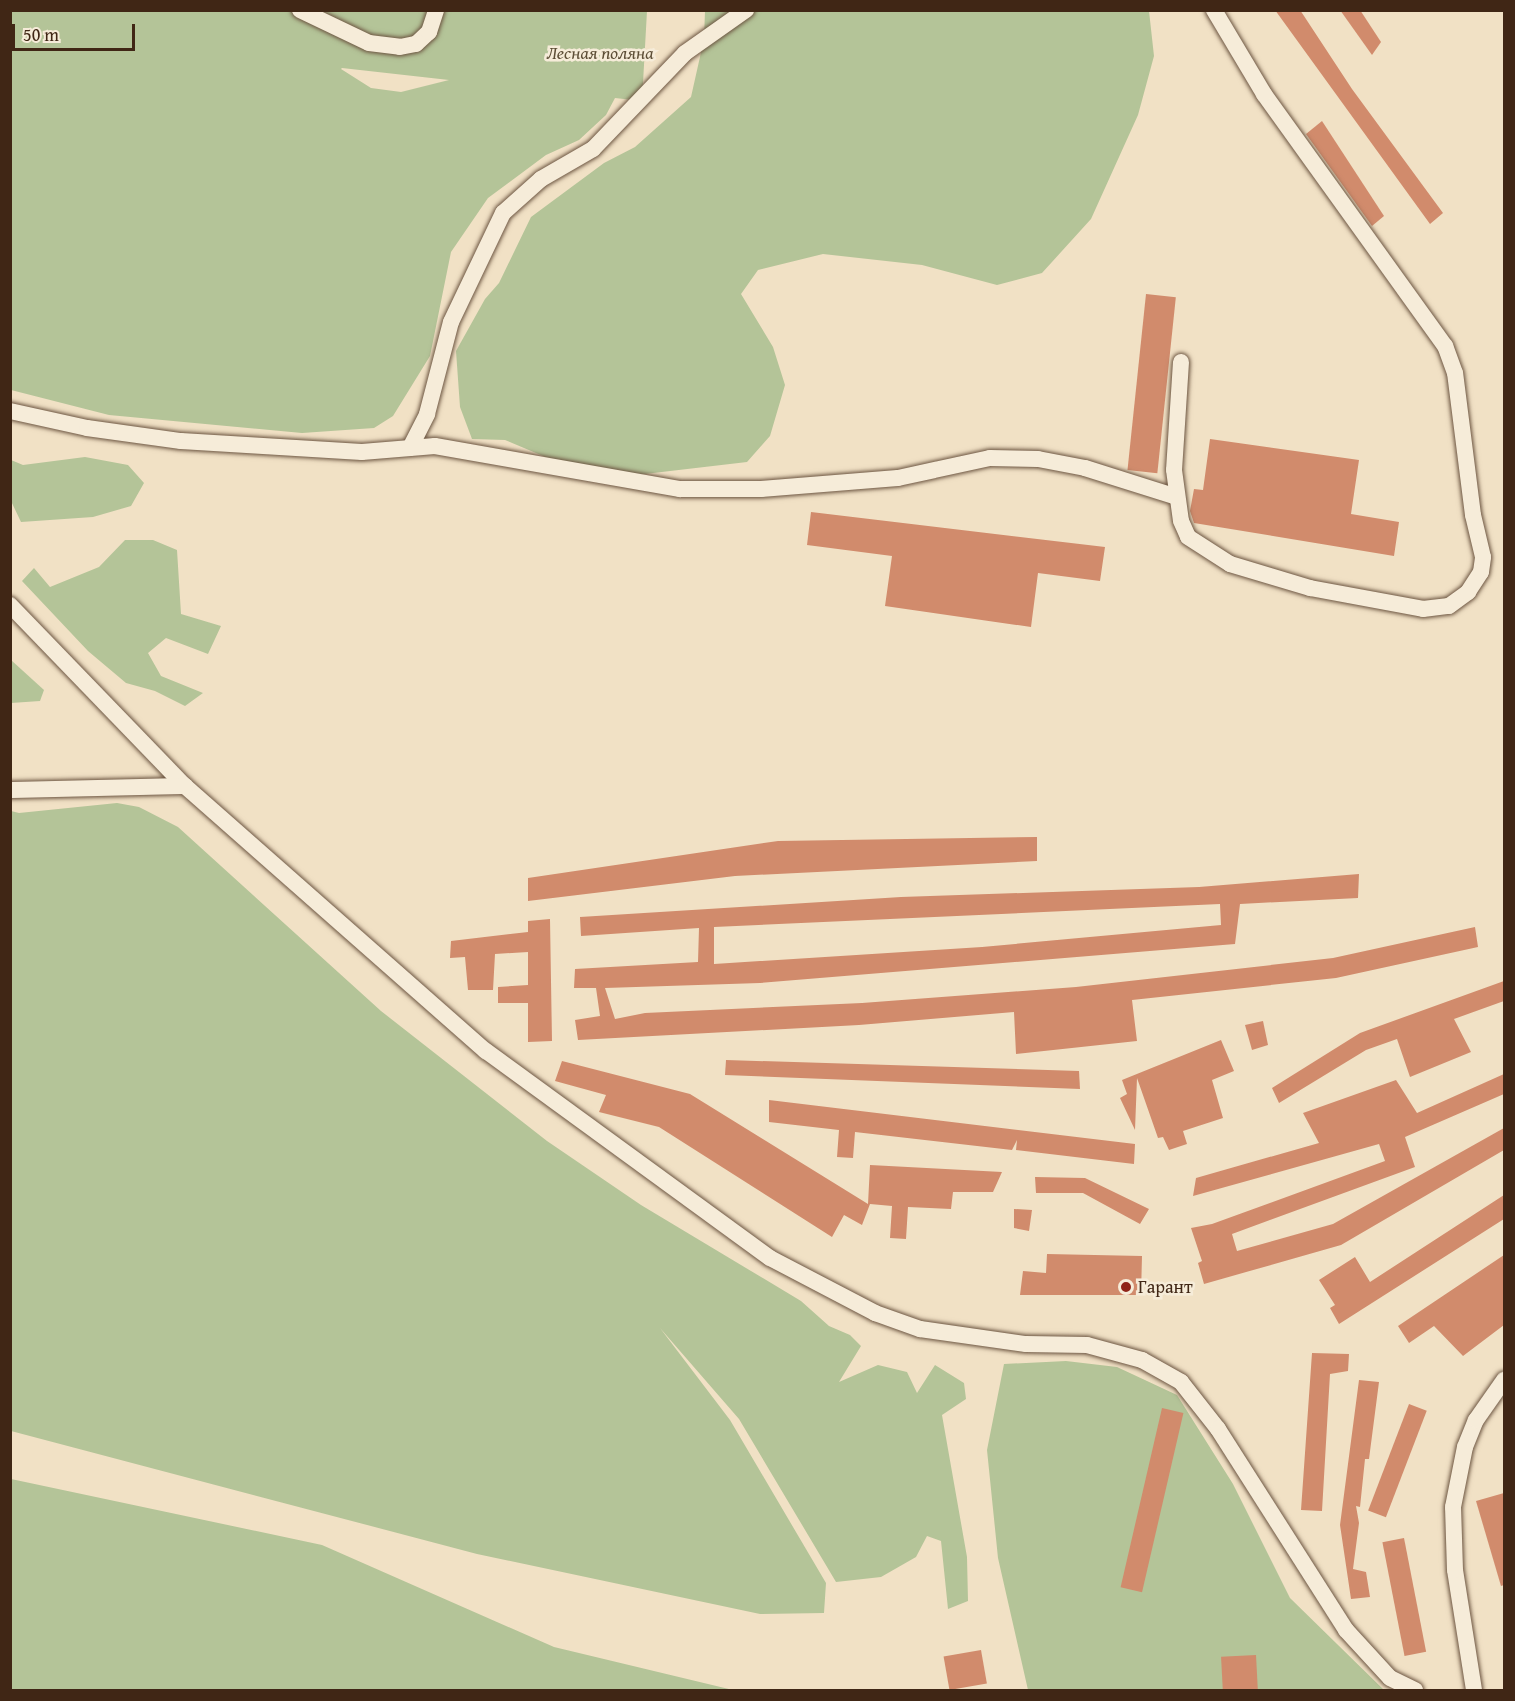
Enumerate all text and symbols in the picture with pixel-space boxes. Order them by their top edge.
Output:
scale bar [15,12,138,50]
text: 50 m [23,21,59,48]
park label: Лесная поляна [546,42,654,64]
place label: Гарант [1138,1276,1193,1298]
marker: Гарант [1119,1280,1133,1294]

